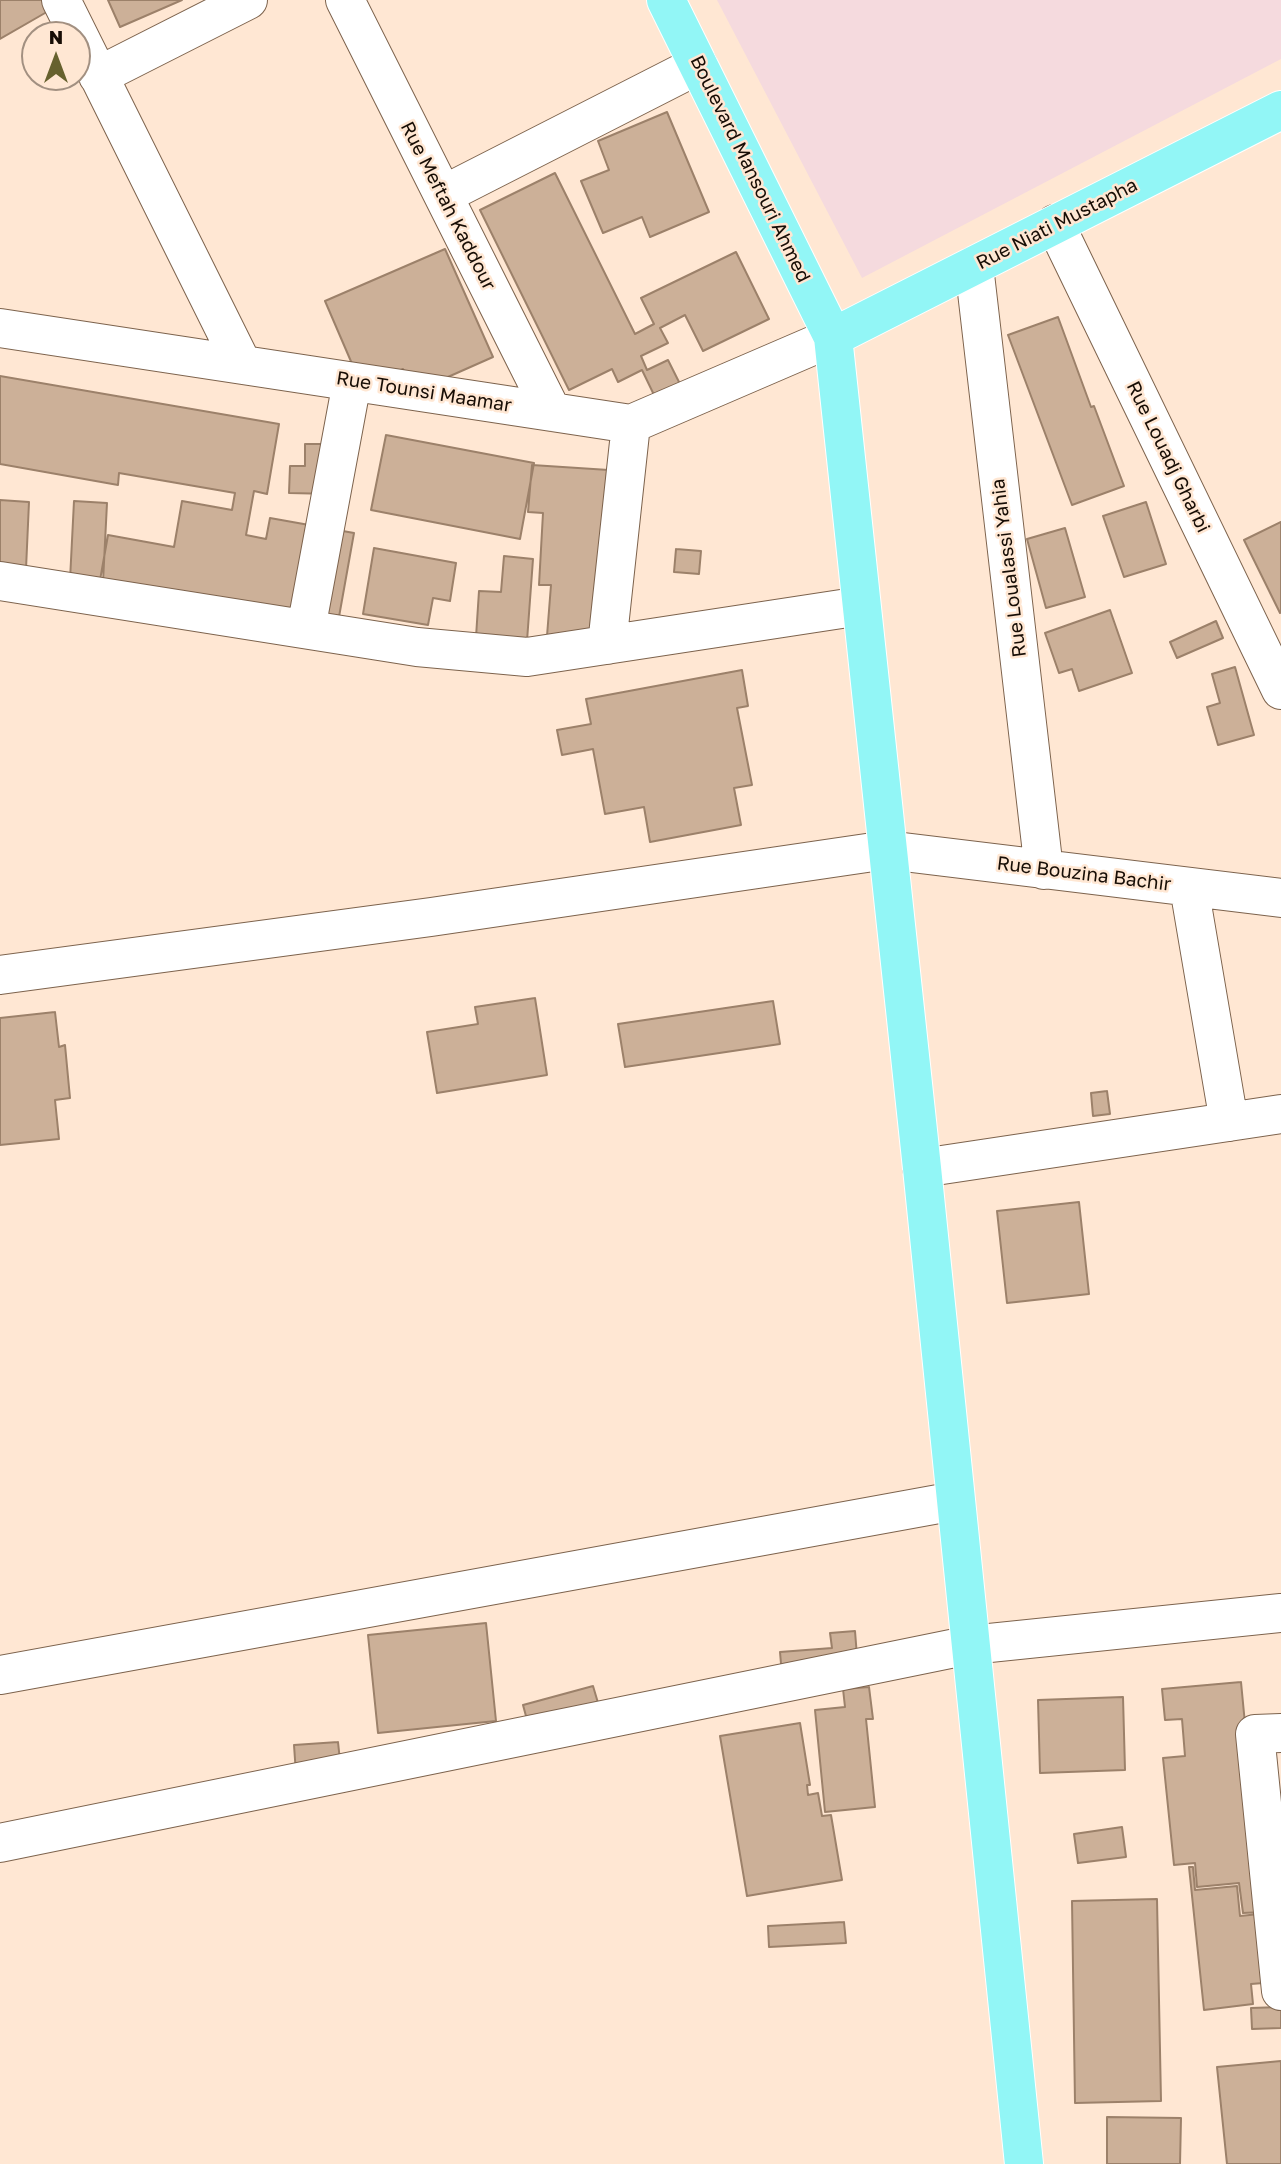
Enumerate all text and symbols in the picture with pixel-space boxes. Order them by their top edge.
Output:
north arrow [21,21,91,91]
text: N [49,25,63,48]
street label: Boulevard Mansouri Ahmed [685,52,815,286]
street label: Rue Meftah Kaddour [396,118,500,294]
street label: Rue Niati Mustapha [973,174,1141,274]
street label: Rue Tounsi Maamar [335,367,513,417]
street label: Rue Louadj Gharbi [1121,378,1215,536]
street label: Rue Loualassi Yahia [987,477,1031,659]
street label: Rue Bouzina Bachir [996,852,1172,896]

